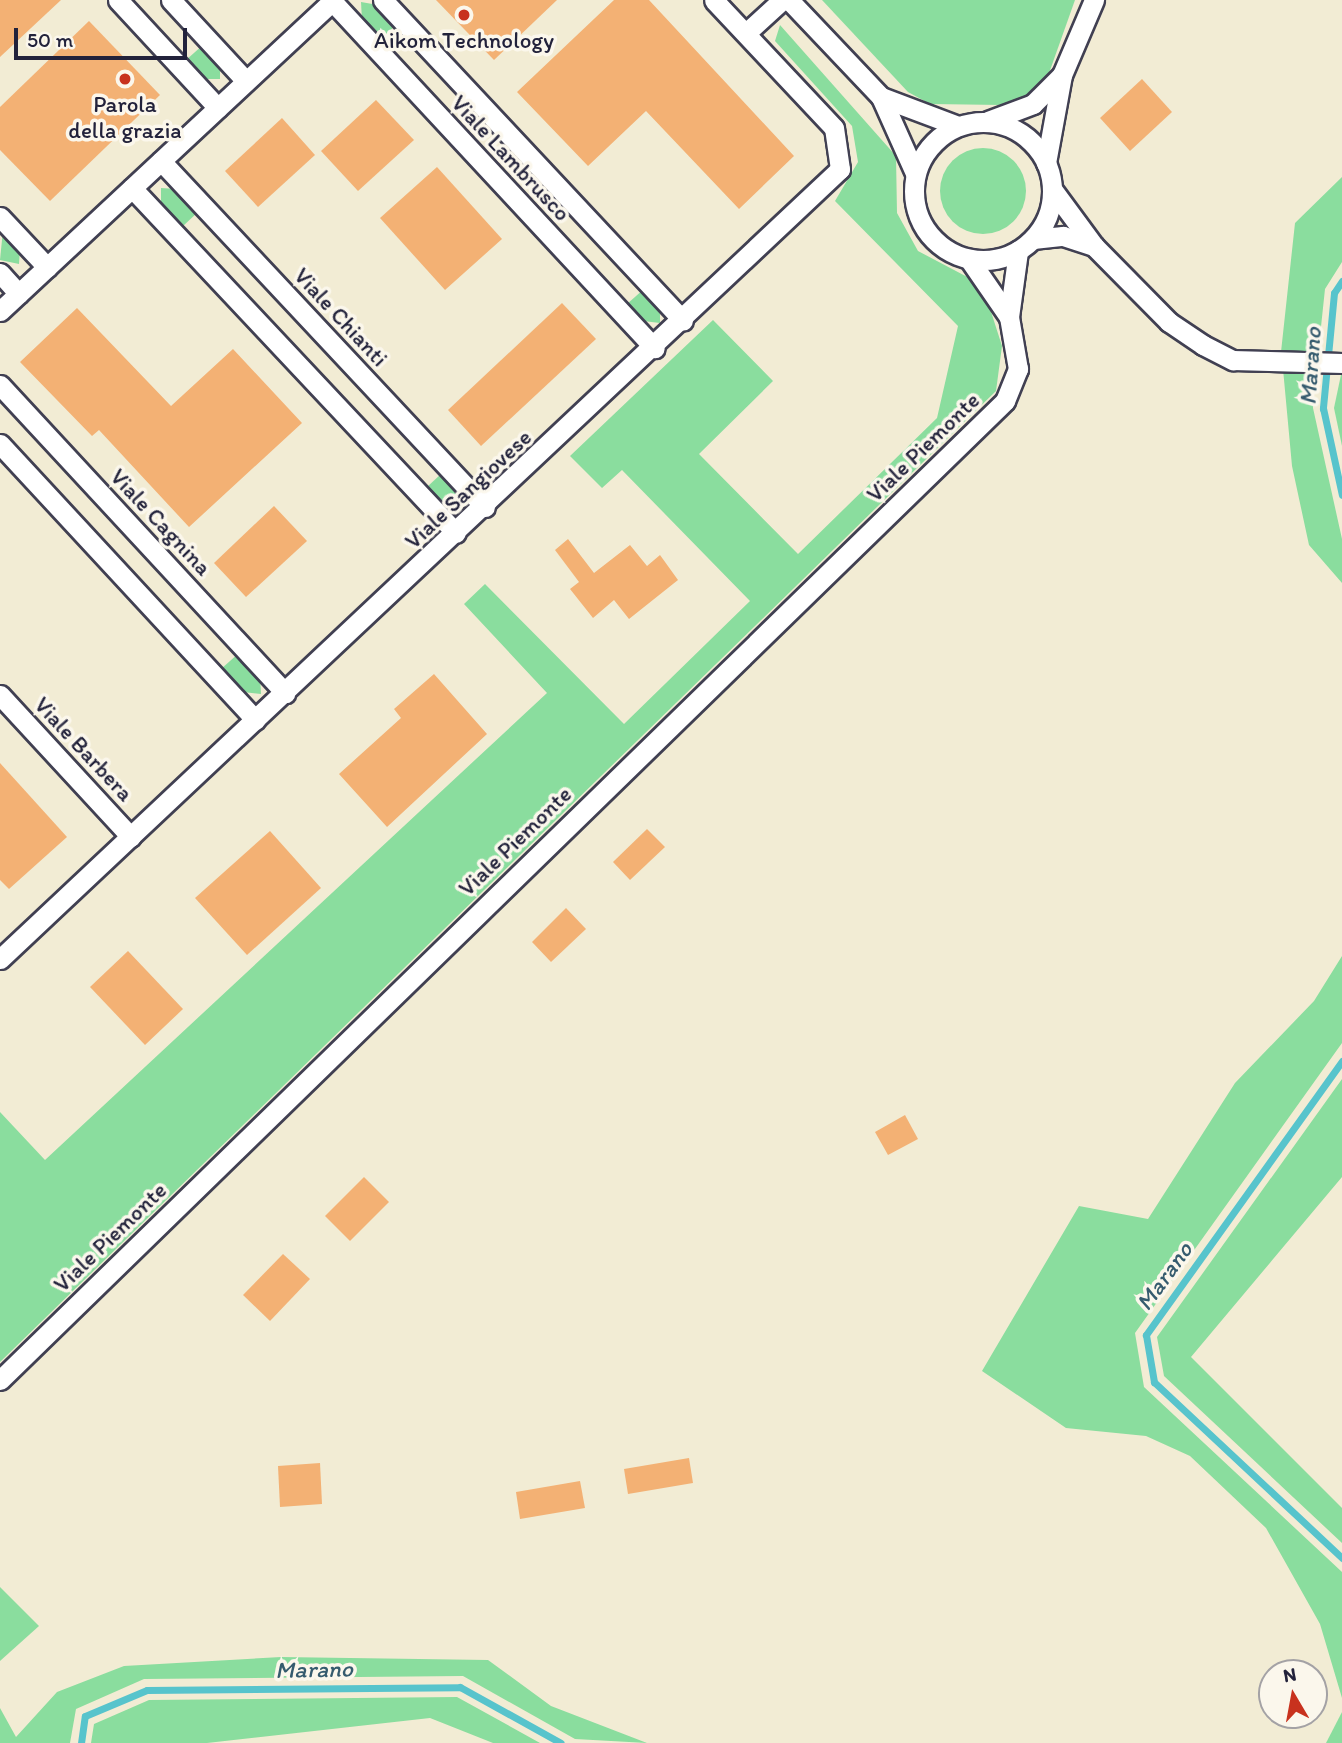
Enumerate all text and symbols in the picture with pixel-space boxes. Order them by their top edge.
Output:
marker: Aikom Technology [456,7,472,23]
scale bar [18,14,191,58]
place label: Aikom Technology [375,26,553,54]
text: 50 m [27,27,73,52]
marker: Parola della grazia [117,71,133,87]
street label: Viale Lambrusco [445,89,577,227]
place label: Parola della grazia [68,90,182,144]
street label: Viale Chianti [288,262,394,372]
water label: Marano [1293,326,1327,406]
street label: Viale Piemonte [861,386,985,508]
street label: Viale Sangiovese [399,423,537,555]
street label: Viale Cagnina [105,463,217,581]
street label: Viale Barbera [28,691,140,807]
street label: Viale Piemonte [453,780,577,902]
street label: Viale Piemonte [48,1176,172,1298]
water label: Marano [1130,1236,1198,1316]
water label: Marano [275,1654,353,1684]
north arrow [1258,1659,1328,1729]
text: N [1281,1662,1298,1687]

